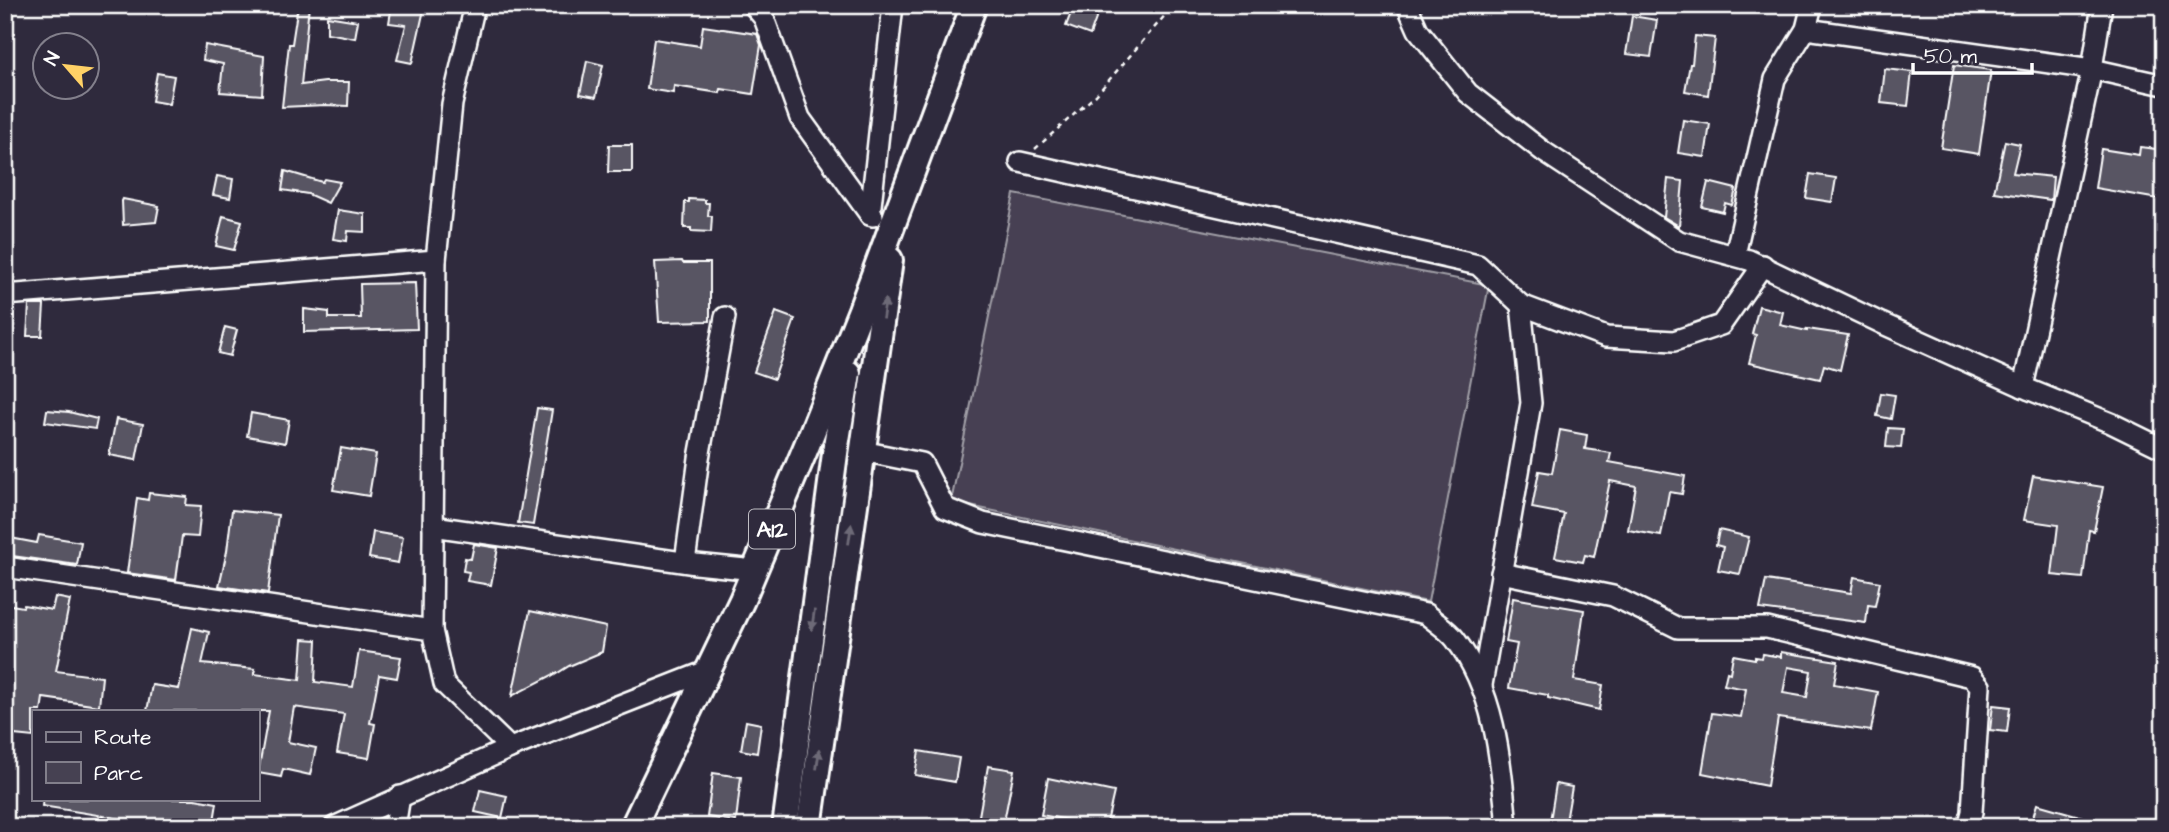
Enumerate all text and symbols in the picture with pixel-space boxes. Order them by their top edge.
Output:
north arrow [32,32,102,102]
scale bar [1913,32,2032,76]
text: 50 m [1924,42,1978,71]
text: N [38,47,67,70]
one-way arrow [879,298,890,320]
road number: A12 [749,509,795,548]
one-way arrow [845,523,856,545]
one-way arrow [808,609,819,631]
legend [32,710,259,800]
text: Route [94,723,151,752]
one-way arrow [813,748,824,770]
text: Parc [94,759,143,788]

